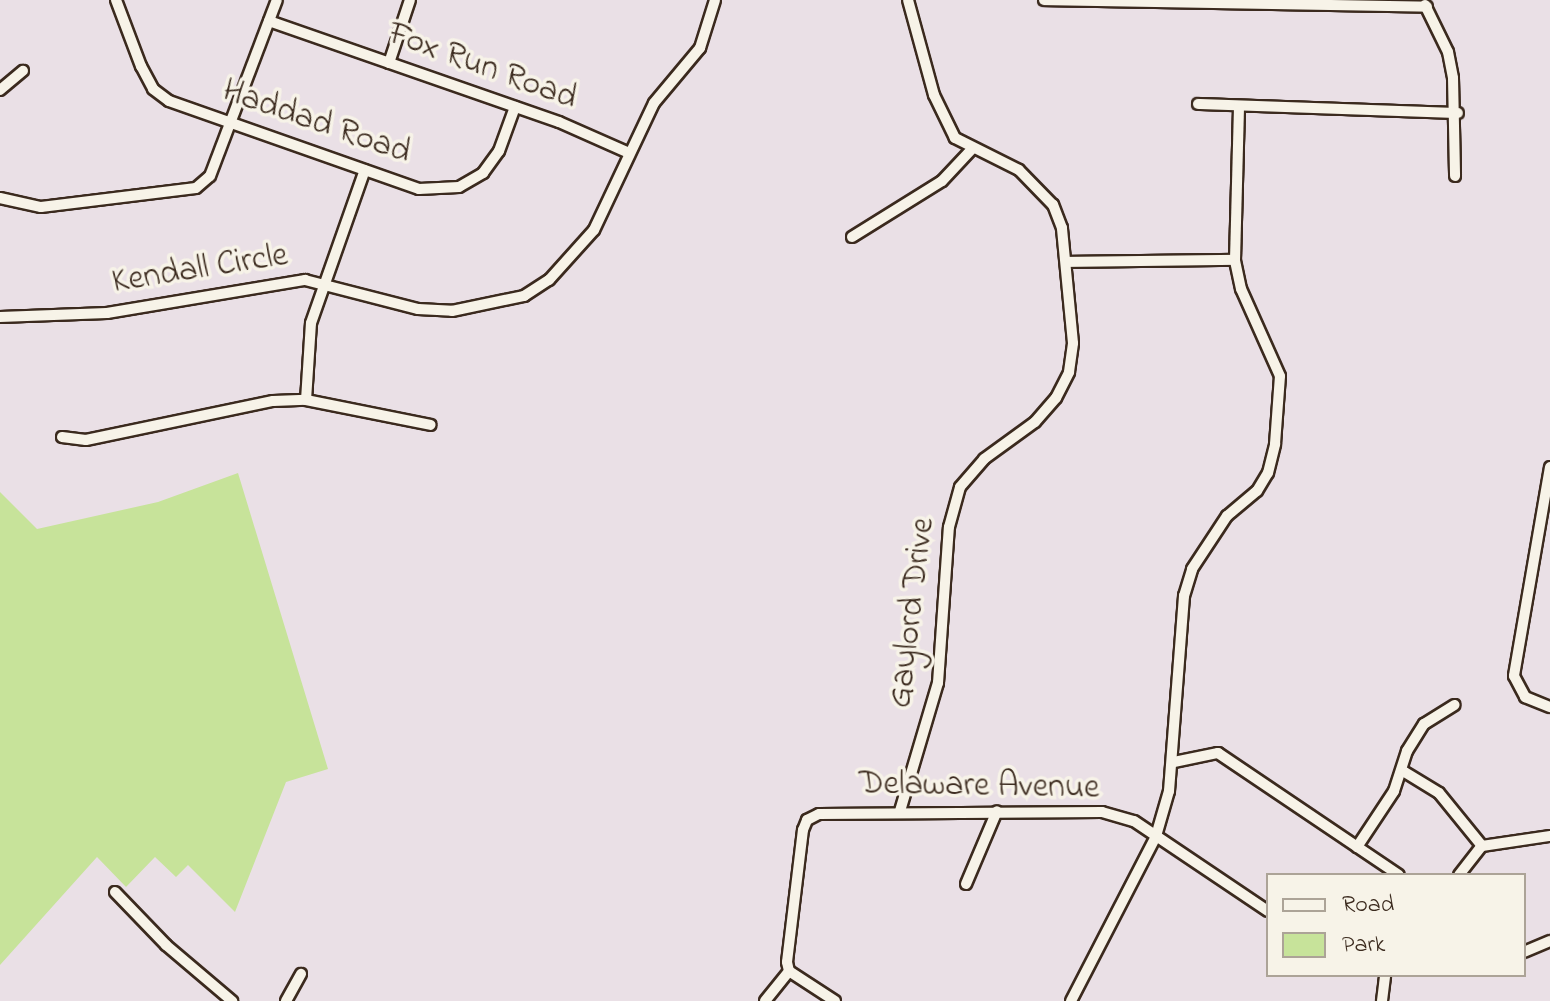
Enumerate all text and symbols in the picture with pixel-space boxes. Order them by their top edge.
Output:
street label: Fox Run Road [382,14,582,120]
street label: Haddad Road [217,72,415,174]
street label: Kendall Circle [109,236,291,304]
street label: Gaylord Drive [881,516,945,710]
street label: Delaware Avenue [858,765,1100,809]
legend [1266,873,1526,977]
text: Road [1342,888,1394,923]
text: Park [1342,928,1385,963]

